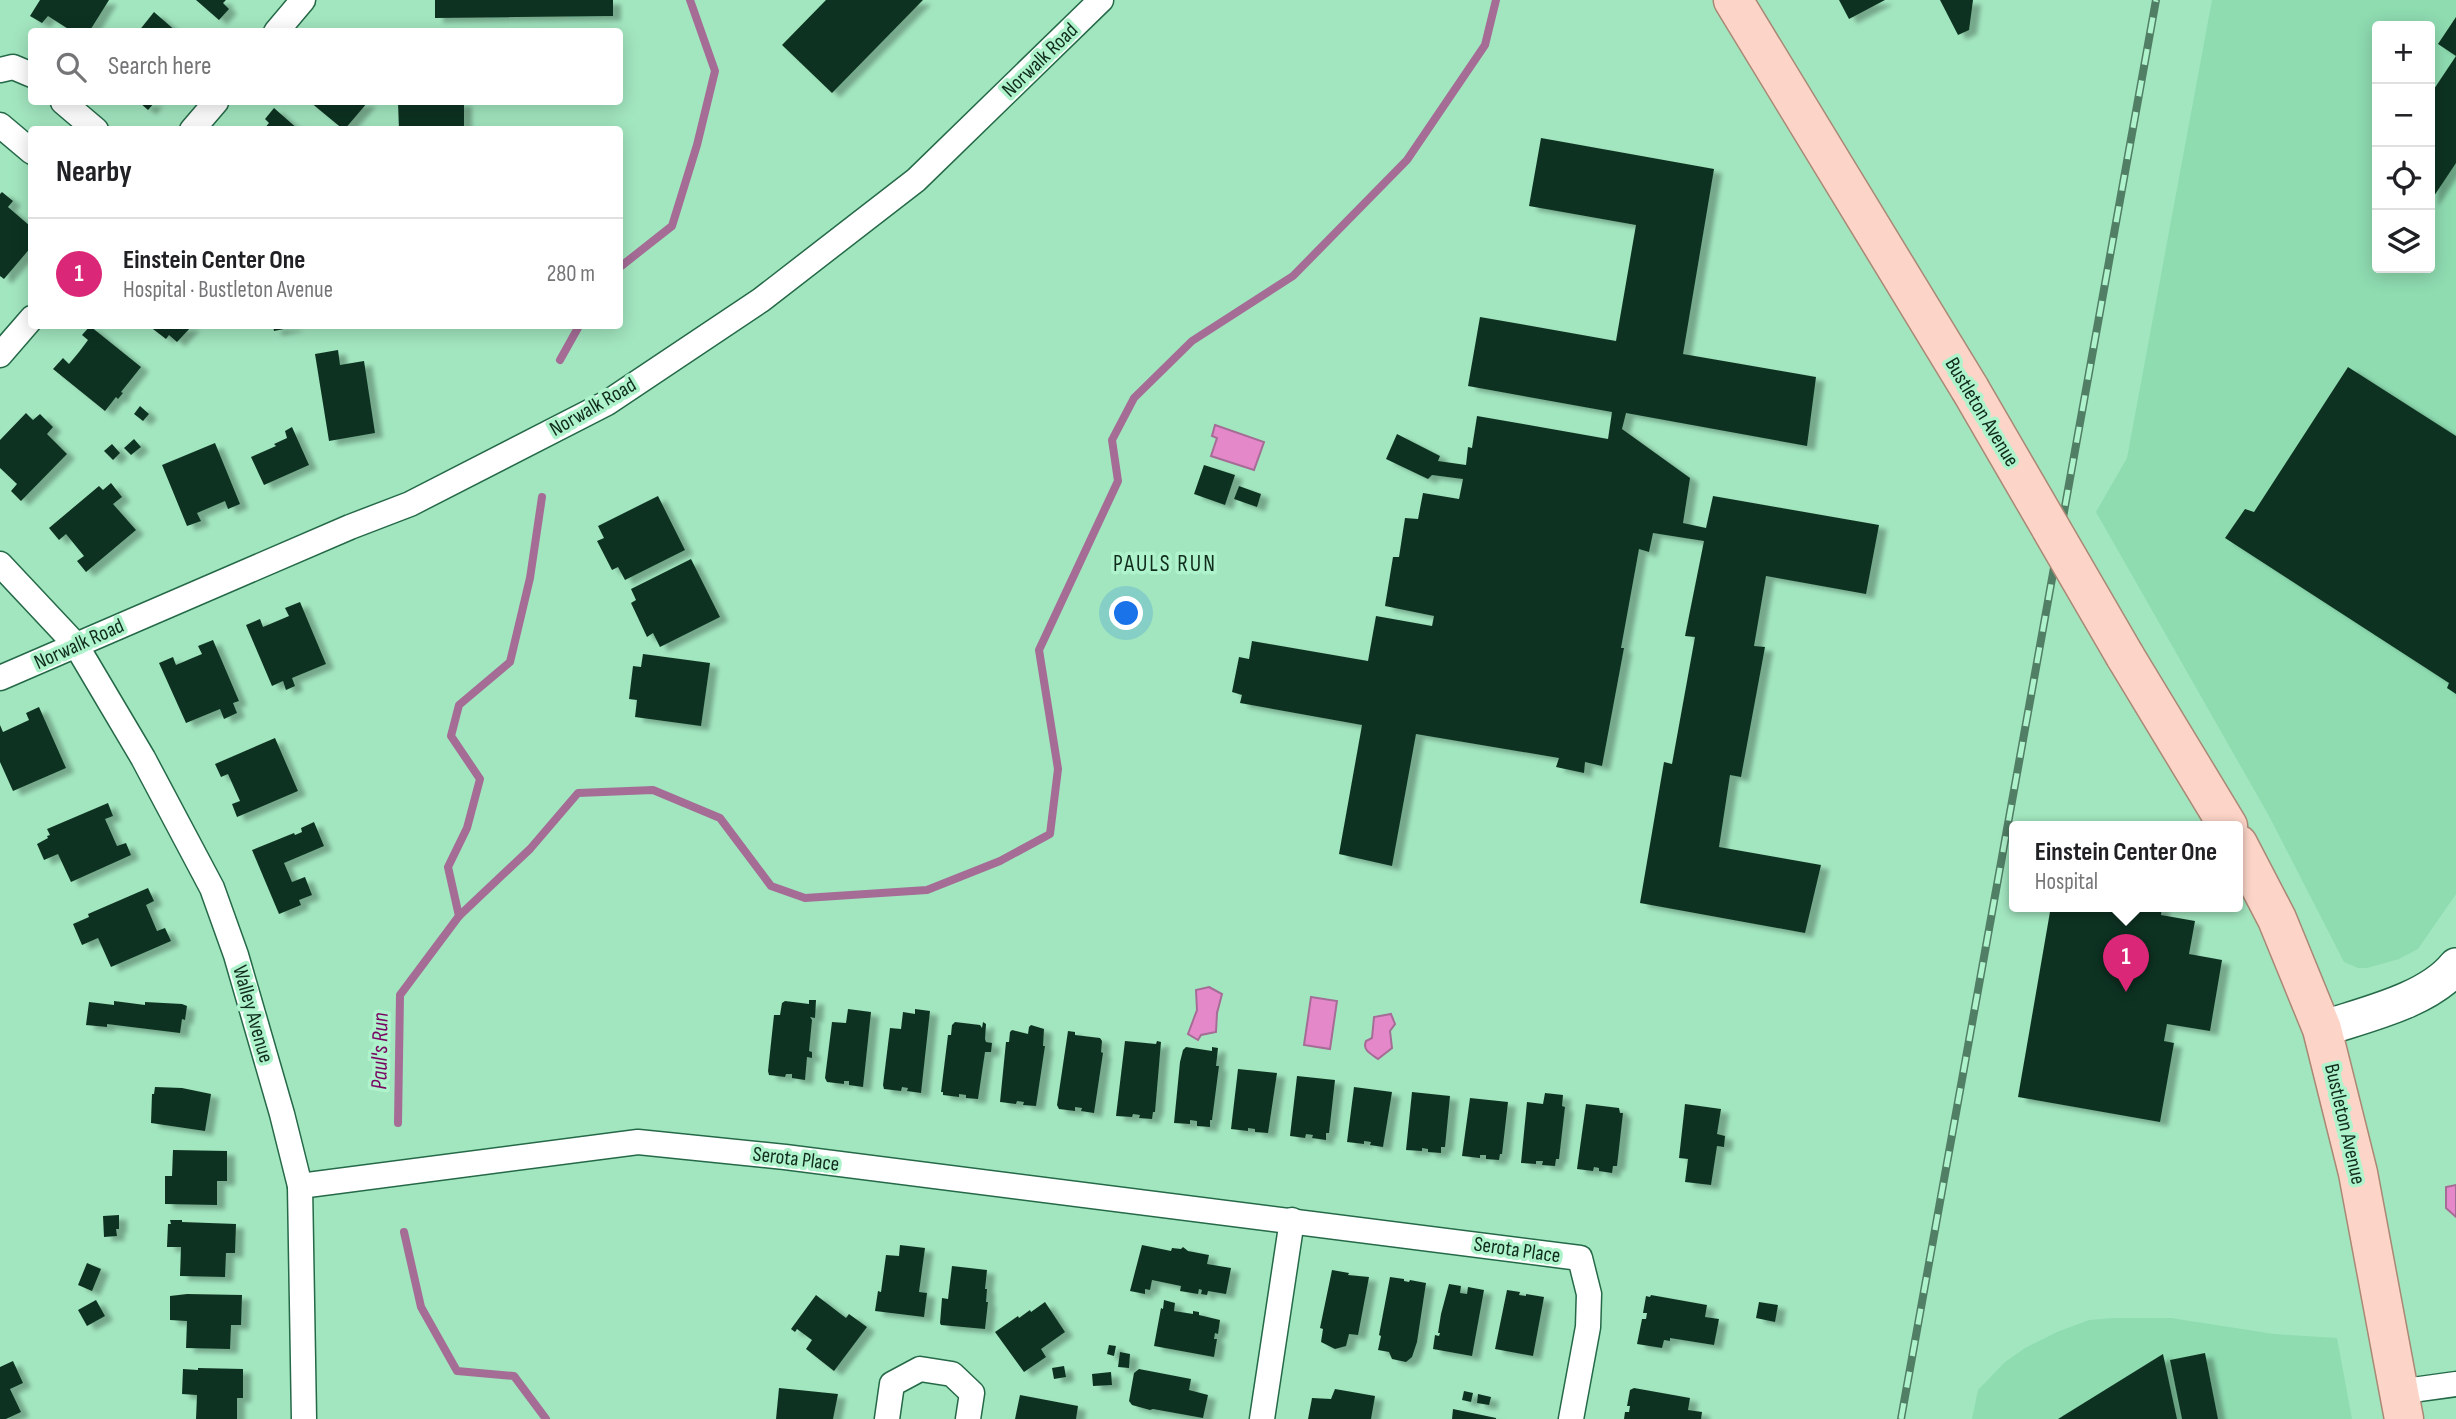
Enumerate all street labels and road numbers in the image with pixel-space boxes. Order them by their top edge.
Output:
street label: Norwalk Road [997,18,1083,102]
street label: Bustleton Avenue [1940,353,2024,471]
street label: Norwalk Road [545,372,641,442]
street label: Norwalk Road [30,613,128,675]
street label: Walley Avenue [227,962,279,1066]
street label: Bustleton Avenue [2319,1061,2371,1187]
street label: Serota Place [751,1141,841,1177]
street label: Serota Place [1472,1232,1562,1268]

